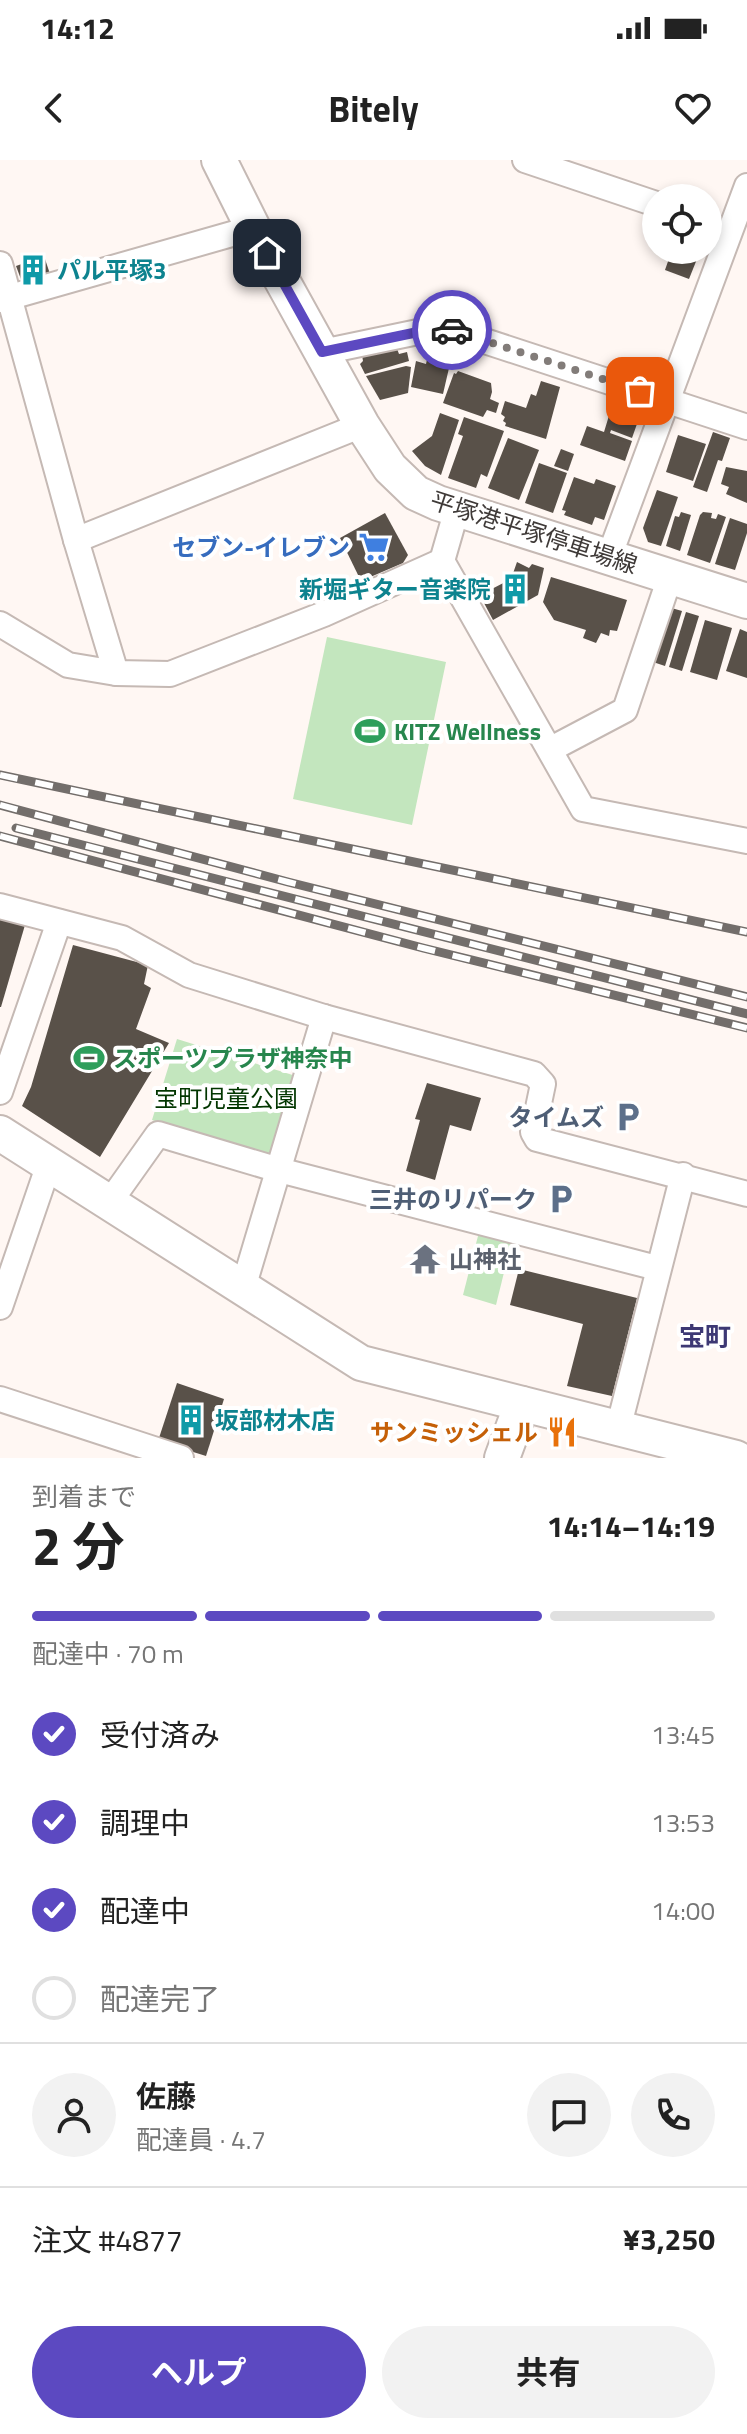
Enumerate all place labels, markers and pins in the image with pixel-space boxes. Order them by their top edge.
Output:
pin [233,219,301,287]
place label: パル平塚3 [57,252,166,288]
building icon: パル平塚3 [16,253,50,287]
pin [606,357,674,425]
place label: セブン-イレブン [172,529,350,565]
supermarket icon: セブン-イレブン [357,530,391,564]
place label: 新堀ギター音楽院 [299,571,491,607]
building icon: 新堀ギター音楽院 [498,572,532,606]
place label: KITZ Wellness [394,713,541,749]
sports icon: KITZ Wellness [353,714,387,748]
place label: スポーツプラザ神奈中 [113,1040,353,1076]
sports icon: スポーツプラザ神奈中 [72,1041,106,1075]
place label: タイムズ [508,1099,604,1135]
parking icon: タイムズ [611,1100,645,1134]
place label: 三井のリパーク [369,1181,537,1217]
parking icon: 三井のリパーク [544,1182,578,1216]
place label: 山神社 [449,1241,521,1277]
temple icon: 山神社 [408,1242,442,1276]
place label: 坂部材木店 [215,1402,335,1438]
building icon: 坂部材木店 [174,1403,208,1437]
place label: サンミッシェル [370,1414,538,1450]
restaurant icon: サンミッシェル [545,1415,579,1449]

